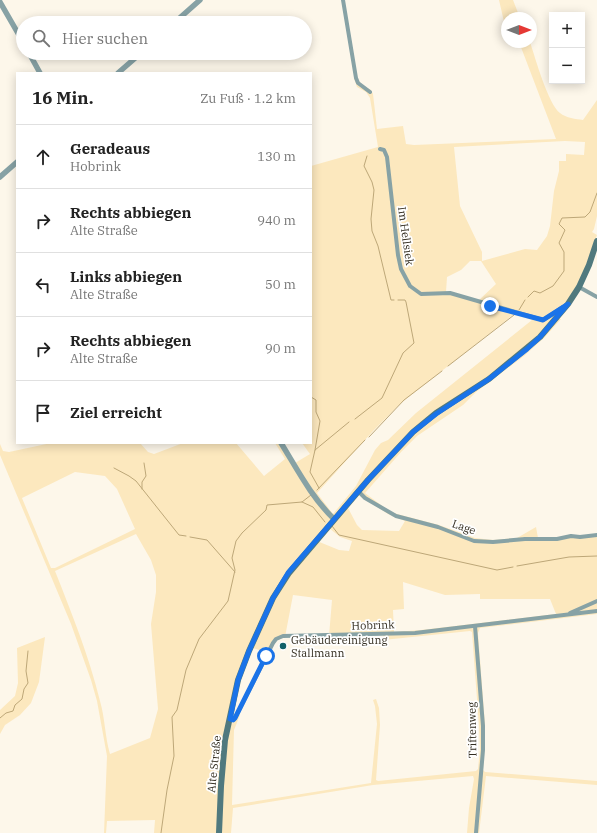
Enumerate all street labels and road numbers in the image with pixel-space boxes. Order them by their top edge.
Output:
street label: Im Hellsiek [395,206,417,267]
street label: Lage [450,516,478,538]
street label: Hobrink [351,617,395,633]
street label: Triftenweg [465,702,479,758]
street label: Alte Straße [204,735,224,793]

